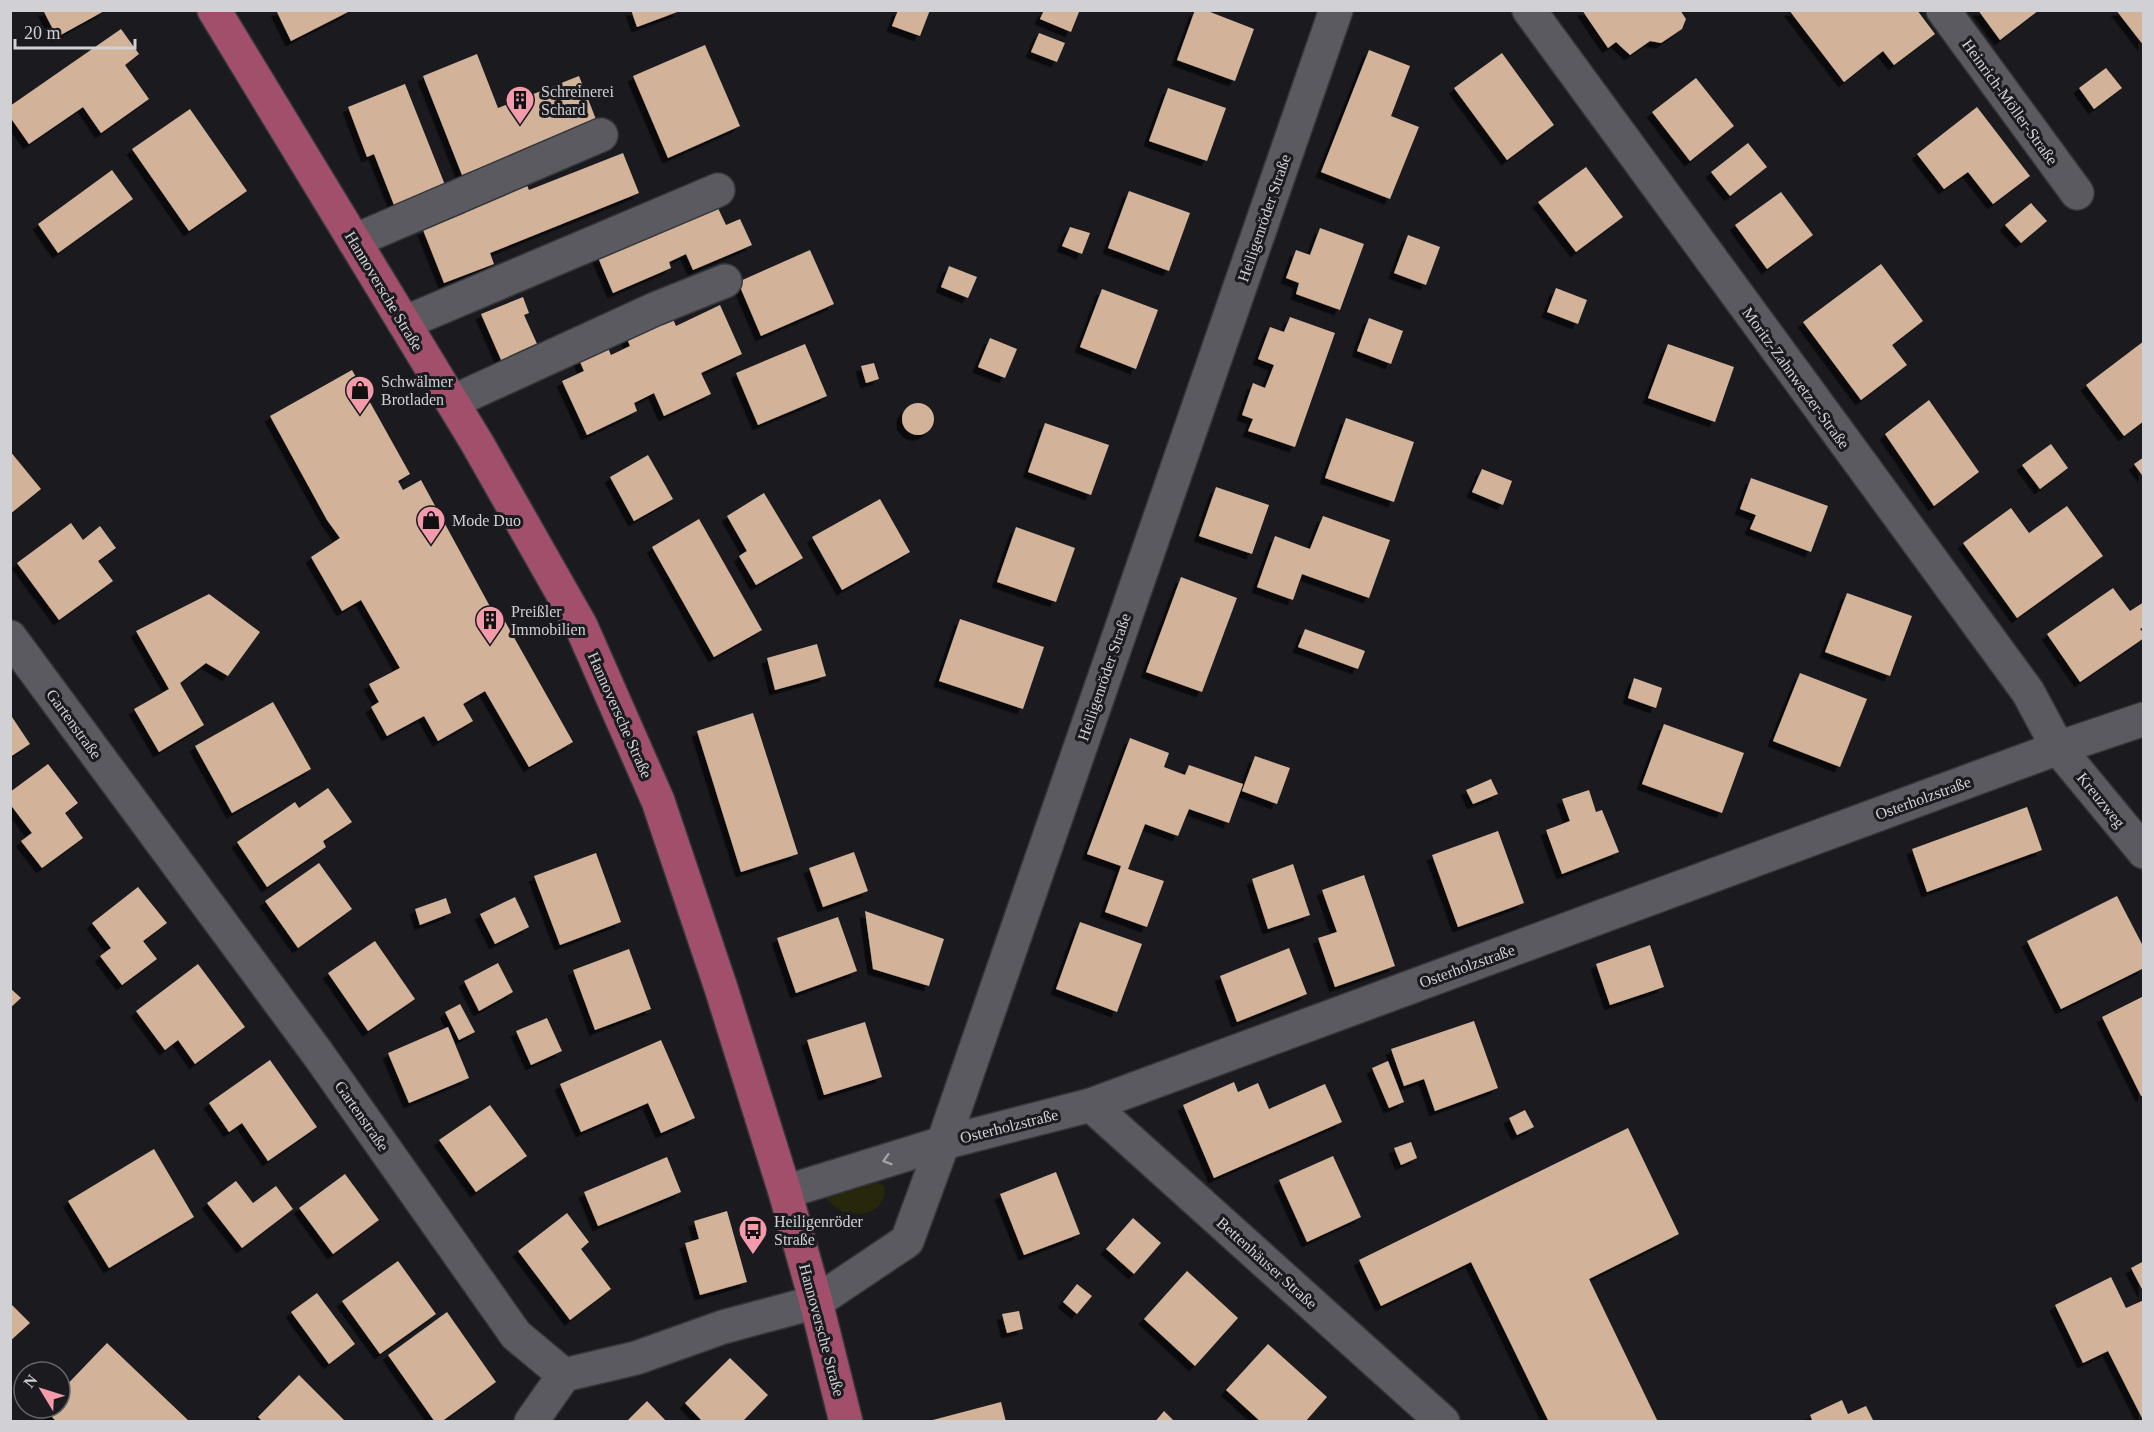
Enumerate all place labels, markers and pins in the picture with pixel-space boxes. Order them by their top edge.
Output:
place label: Schreinerei Schard [541,83,614,118]
building icon: Schreinerei Schard [504,84,536,126]
place label: Schwälmer Brotladen [381,373,454,408]
shop icon: Schwälmer Brotladen [344,374,376,416]
shop icon: Mode Duo [415,504,447,546]
place label: Mode Duo [452,512,521,529]
place label: Preißler Immobilien [511,603,586,638]
building icon: Preißler Immobilien [474,604,506,646]
place label: Heiligenröder Straße [774,1213,864,1248]
bus stop icon: Heiligenröder Straße [737,1214,769,1256]

